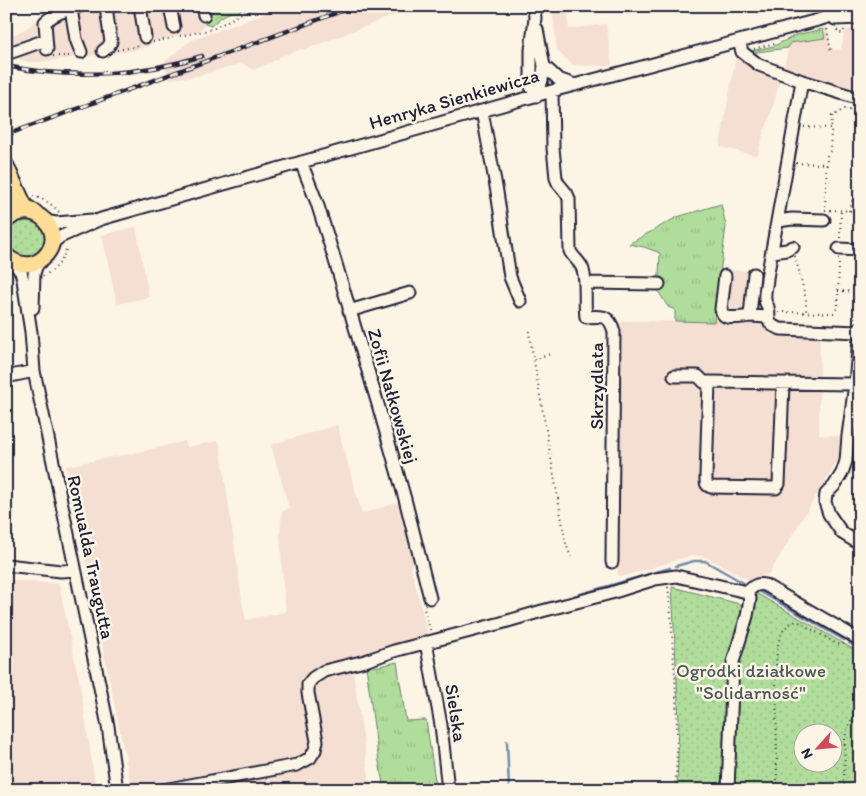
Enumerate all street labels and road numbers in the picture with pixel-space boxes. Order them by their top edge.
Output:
street label: Henryka Sienkiewicza [366,64,542,134]
street label: Zofii Nałkowskiej [363,326,423,466]
street label: Skrzydlata [585,342,608,430]
street label: Romualda Traugutta [62,473,120,641]
street label: Sielska [440,683,472,744]

